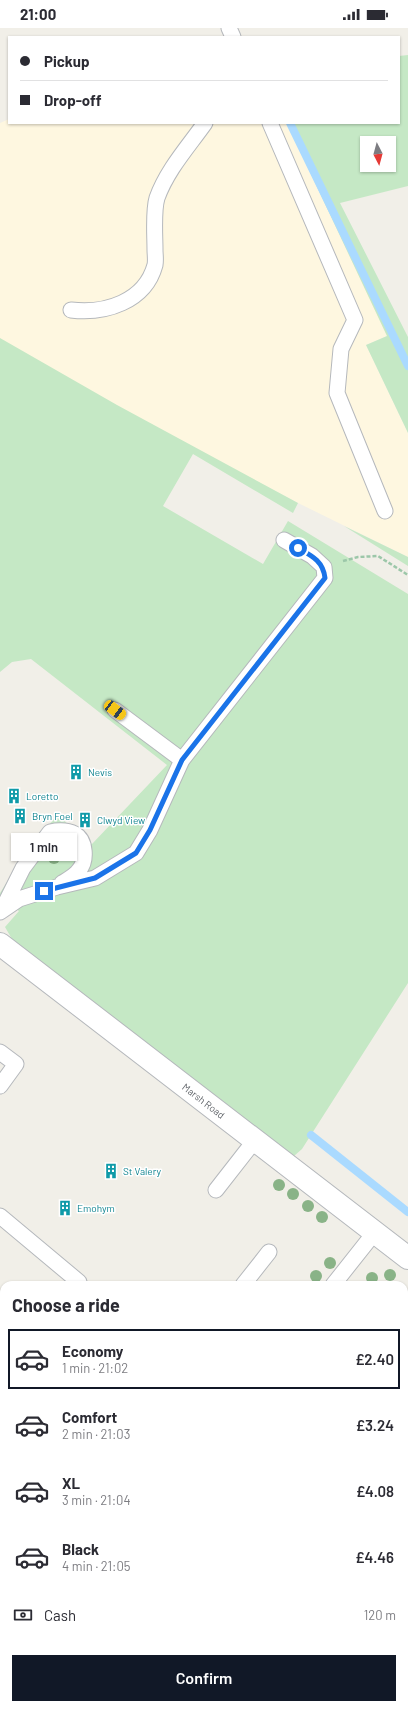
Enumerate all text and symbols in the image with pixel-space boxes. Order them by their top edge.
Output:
text: 21:00 [20,5,56,23]
text: Pickup [44,52,90,70]
text: Drop-off [44,91,102,109]
north arrow [360,136,396,172]
map controls [360,136,396,172]
route start [289,539,307,557]
car [102,698,128,722]
building icon: Nevis [67,763,85,781]
place label: Nevis [88,766,112,778]
building icon: Loretto [5,787,23,805]
place label: Loretto [26,790,59,802]
building icon: Bryn Foel [11,807,29,825]
place label: Bryn Foel [32,810,73,822]
building icon: Clwyd View [76,811,94,829]
place label: Clwyd View [97,814,145,826]
callout: 1 min [11,833,77,861]
text: 1 min [30,839,58,855]
route end [35,882,53,900]
street label: Marsh Road [180,1081,227,1121]
building icon: St Valery [102,1162,120,1180]
place label: St Valery [123,1165,162,1177]
building icon: Emohym [56,1199,74,1217]
place label: Emohym [77,1202,115,1214]
text: Choose a ride [12,1294,120,1316]
icon: car [14,1341,50,1377]
text: Economy [62,1342,123,1360]
text: £2.40 [355,1350,394,1368]
text: 1 min · 21:02 [62,1360,128,1376]
icon: car [14,1407,50,1443]
text: Comfort [62,1408,117,1426]
text: £3.24 [356,1416,394,1434]
text: 2 min · 21:03 [62,1426,130,1442]
icon: car [14,1473,50,1509]
text: XL [62,1474,80,1492]
text: £4.08 [356,1482,394,1500]
text: 3 min · 21:04 [62,1492,131,1508]
icon: car [14,1539,50,1575]
text: Black [62,1540,99,1558]
text: £4.46 [355,1548,394,1566]
text: 4 min · 21:05 [62,1558,131,1574]
icon: cash [12,1604,34,1626]
text: Cash [44,1606,76,1624]
text: 120 m [364,1607,396,1623]
button: Confirm [12,1655,396,1701]

